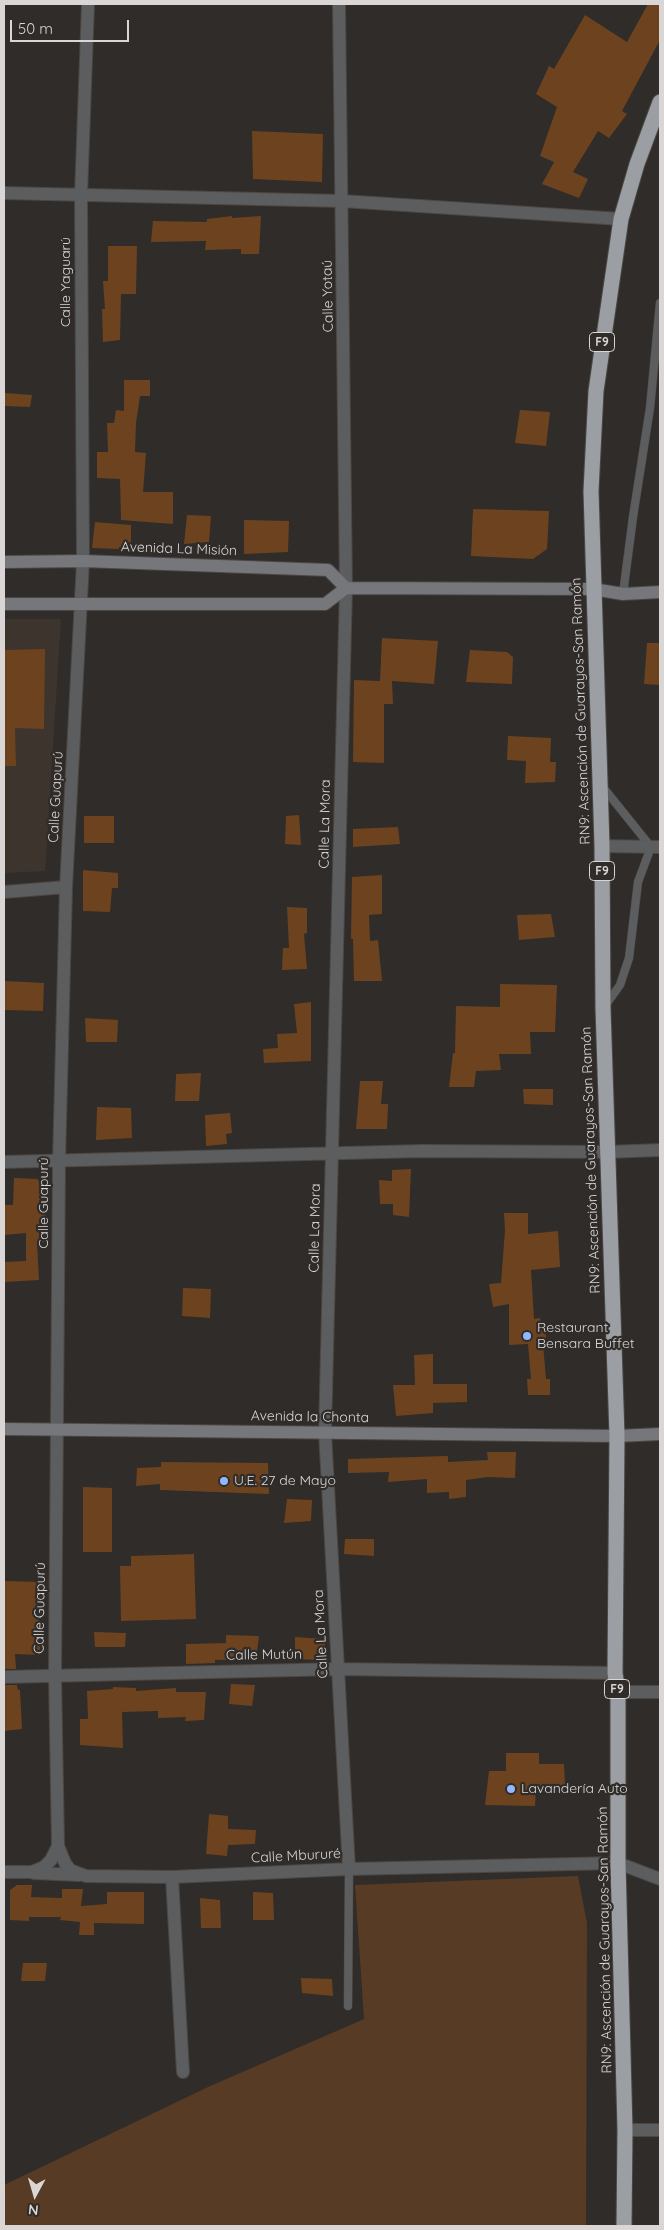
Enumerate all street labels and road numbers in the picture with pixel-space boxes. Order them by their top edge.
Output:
street label: Calle Yaguarú [58,237,74,327]
street label: Calle Yotaú [319,260,337,332]
road number: F9 [590,332,614,352]
street label: Avenida La Misión [121,539,237,559]
street label: RN9: Ascención de Guarayos-San Ramón [568,577,594,845]
street label: Calle Guapurú [45,751,67,843]
street label: Calle La Mora [316,779,334,869]
road number: F9 [590,861,614,880]
street label: RN9: Ascención de Guarayos-San Ramón [578,1026,604,1294]
street label: Calle Guapurú [36,1157,52,1249]
street label: Calle La Mora [306,1183,324,1273]
street label: Avenida la Chonta [251,1408,369,1426]
street label: Calle Guapurú [31,1562,49,1654]
street label: Calle La Mora [310,1589,332,1679]
street label: Calle Mutún [226,1646,302,1664]
road number: F9 [604,1680,630,1698]
street label: RN9: Ascención de Guarayos-San Ramón [594,1806,616,2074]
street label: Calle Mbururé [251,1845,341,1867]

